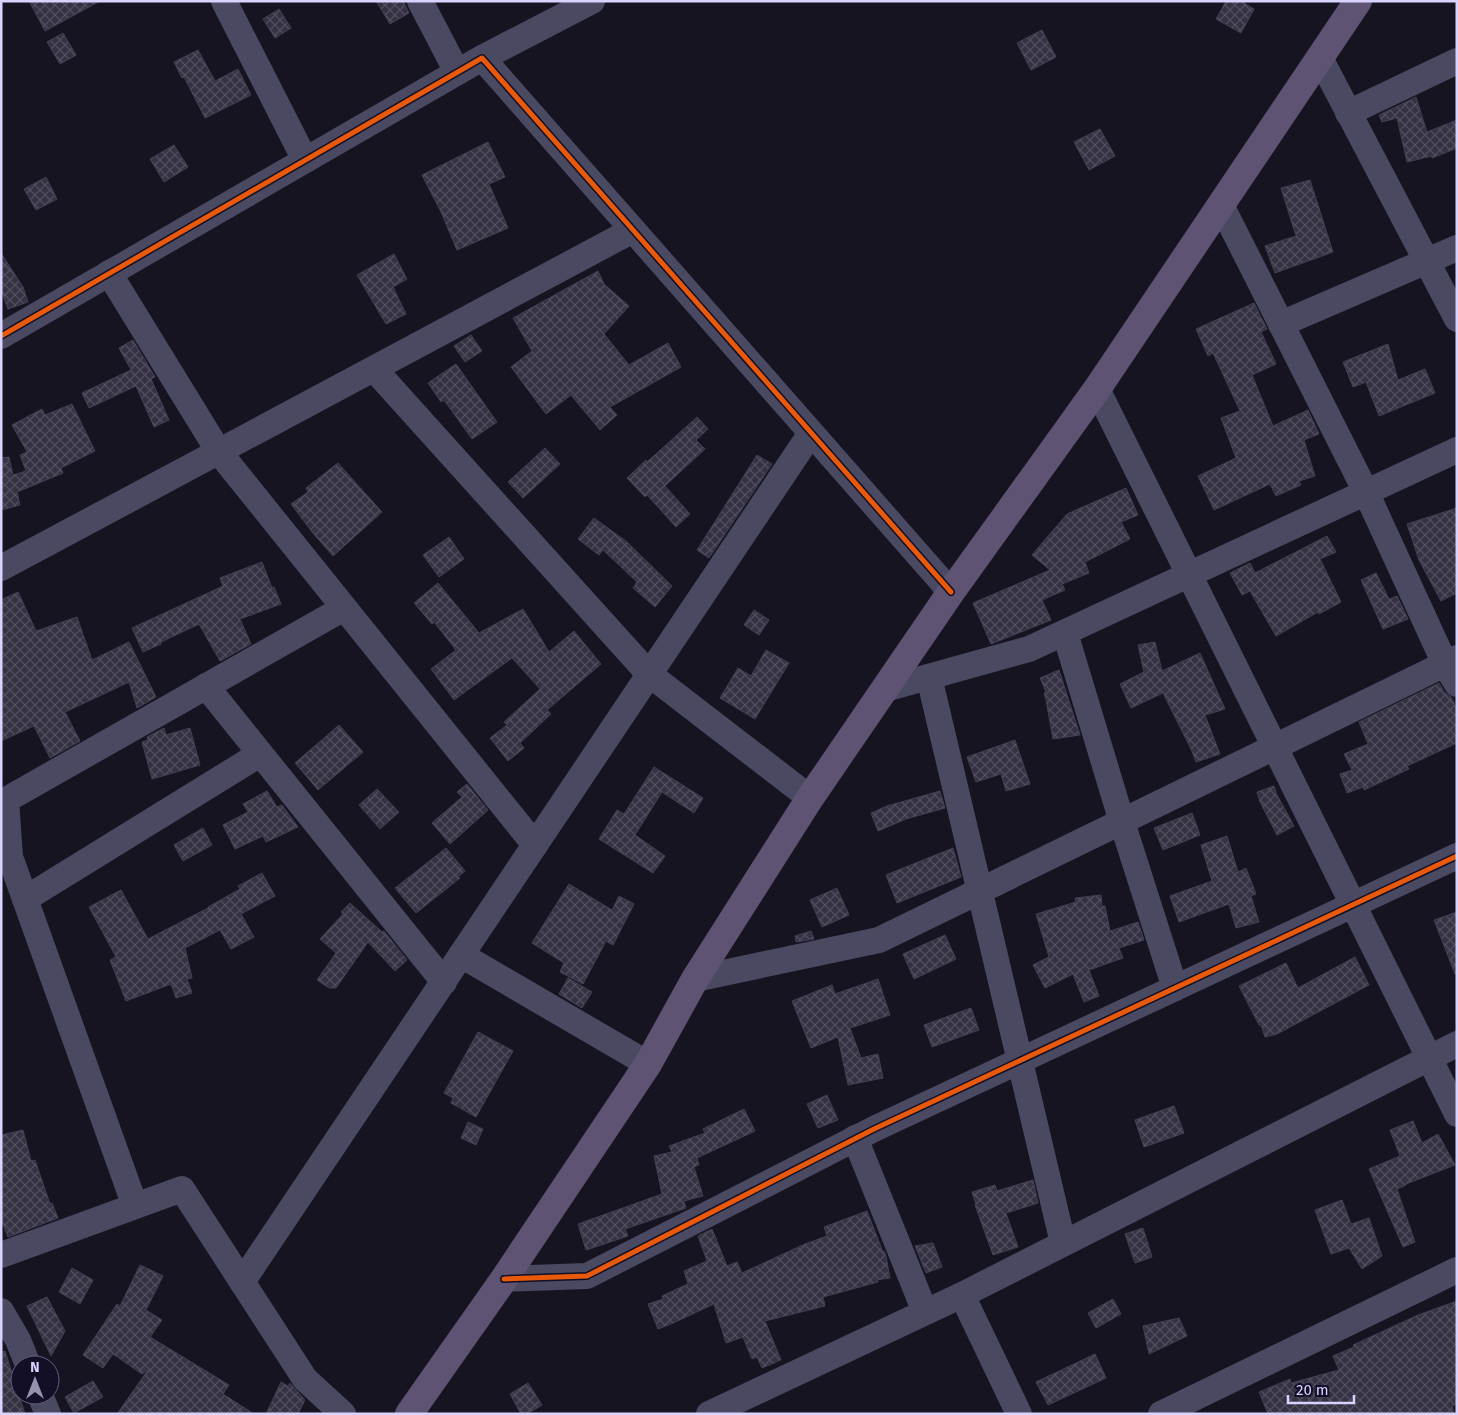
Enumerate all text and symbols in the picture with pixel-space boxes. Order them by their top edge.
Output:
north arrow [10,1355,60,1405]
text: N [30,1359,40,1376]
scale bar [1288,1372,1354,1404]
text: 20 m [1296,1381,1329,1399]

